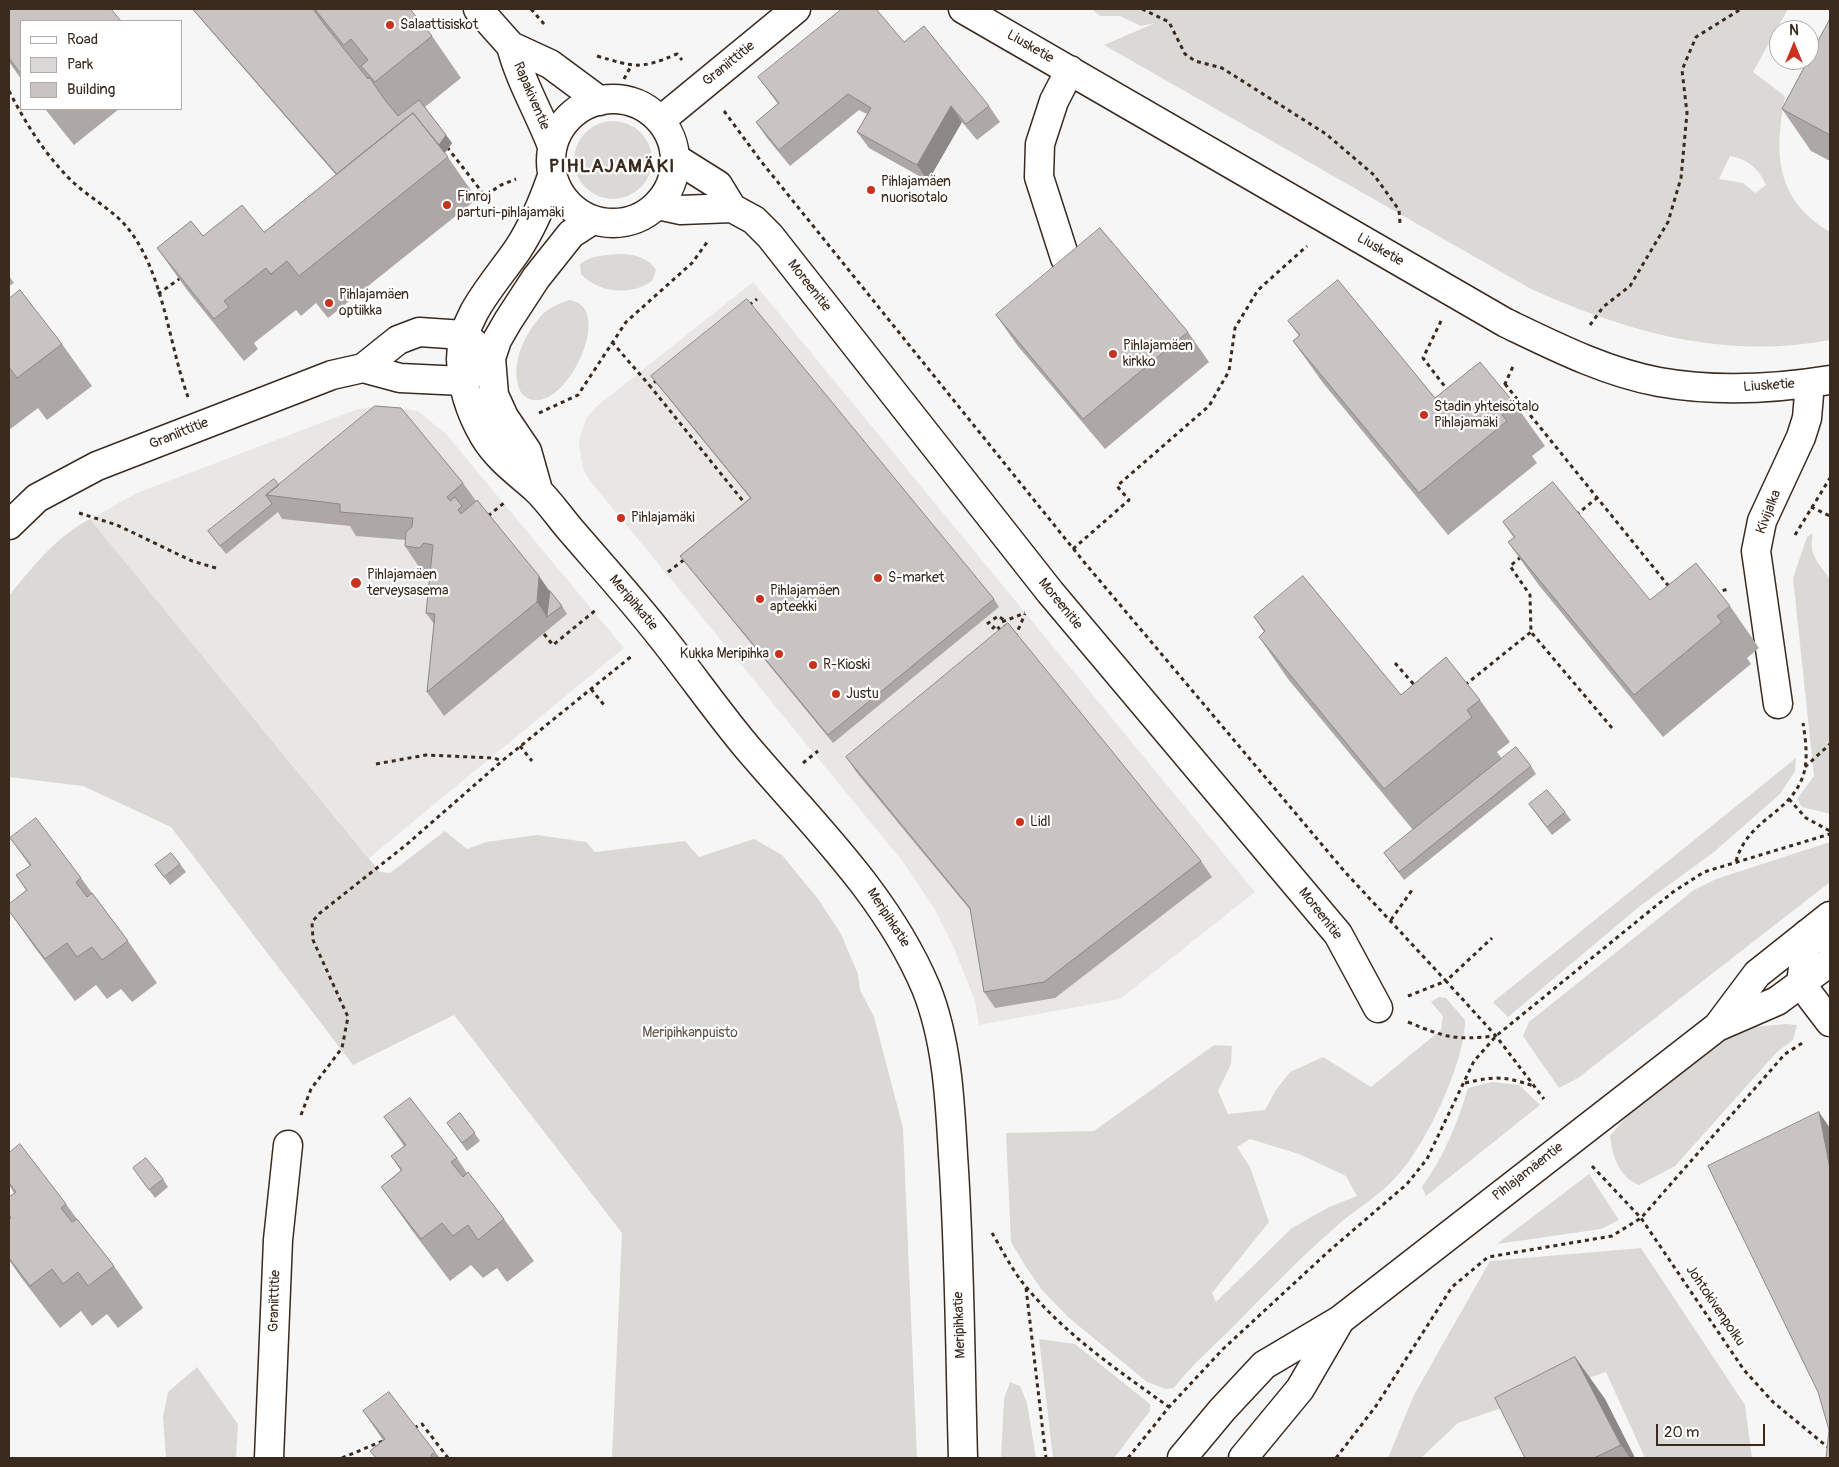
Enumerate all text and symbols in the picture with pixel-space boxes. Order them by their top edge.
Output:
place label: Salaattisiskot [400,17,478,33]
marker: Salaattisiskot [384,19,396,31]
legend [20,20,182,110]
north arrow [1769,20,1819,70]
text: N [1789,22,1799,39]
street label: Liusketie [1004,27,1056,67]
text: Road [67,30,98,49]
street label: Graniittitie [700,38,758,90]
text: Park [67,55,93,74]
street label: Rapakiventie [509,59,553,133]
text: Building [67,80,115,99]
district label: PIHLAJAMÄKI [547,156,677,178]
place label: Pihlajamäen nuorisotalo [881,174,951,206]
marker: Pihlajamäen nuorisotalo [865,184,877,196]
place label: Finroj parturi-pihlajamäki [457,189,564,222]
marker: Finroj parturi-pihlajamäki [441,199,453,211]
street label: Liusketie [1354,230,1406,270]
street label: Moreenitie [784,257,834,315]
place label: Pihlajamäen optiikka [339,287,409,320]
marker: Pihlajamäen optiikka [323,297,335,309]
place label: Pihlajamäen kirkko [1123,338,1193,371]
marker: Pihlajamäen kirkko [1107,348,1119,360]
street label: Liusketie [1743,376,1795,396]
place label: Stadin yhteisötalo Pihlajamäki [1434,399,1539,432]
marker: Stadin yhteisötalo Pihlajamäki [1418,409,1430,421]
street label: Graniittitie [147,415,211,453]
street label: Kivijalka [1753,488,1785,536]
place label: Pihlajamäki [631,510,695,526]
marker: Pihlajamäki [615,512,627,524]
place label: Pihlajamäen terveysasema [367,567,448,600]
place label: S-market [888,570,944,586]
street label: Meripihkatie [605,572,661,634]
marker: S-market [872,572,884,584]
street label: Moreenitie [1034,575,1086,633]
marker: Pihlajamäen terveysasema [349,576,363,590]
place label: Pihlajamäen apteekki [770,583,840,616]
marker: Pihlajamäen apteekki [754,593,766,605]
place label: Kukka Meripihka [680,646,769,662]
marker: Kukka Meripihka [773,648,785,660]
place label: R-Kioski [823,657,870,673]
marker: R-Kioski [807,659,819,671]
place label: Justu [846,686,879,702]
marker: Justu [830,688,842,700]
place label: Lidl [1030,814,1051,830]
marker: Lidl [1014,816,1026,828]
street label: Meripihkatie [863,885,913,951]
street label: Moreenitie [1295,885,1345,943]
park label: Meripihkanpuisto [642,1025,738,1041]
street label: Pihlajamäentie [1489,1139,1567,1205]
street label: Johtokivenpolku [1682,1262,1748,1350]
street label: Graniittitie [266,1270,284,1332]
street label: Meripihkatie [950,1291,970,1359]
scale bar [1659,1414,1768,1446]
text: 20 m [1664,1423,1699,1442]

